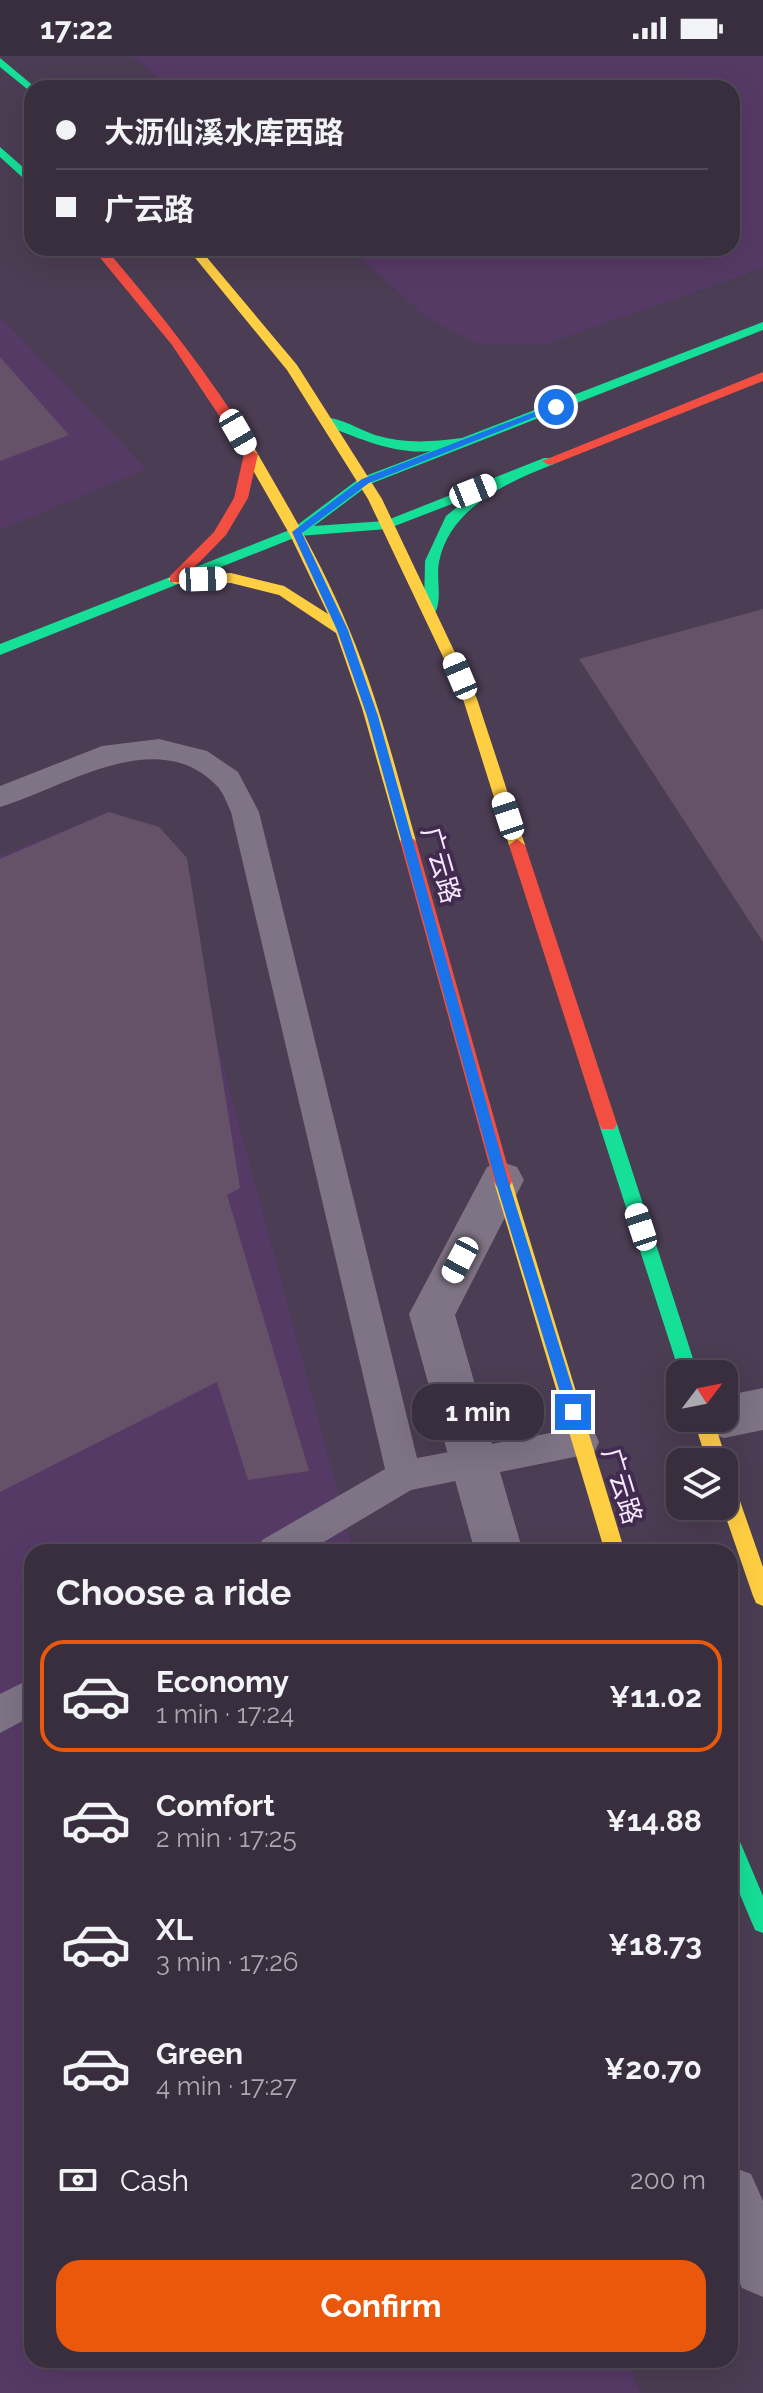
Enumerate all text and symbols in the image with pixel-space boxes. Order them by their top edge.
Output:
text: 17:22 [40,11,113,46]
text: 大沥仙溪水库西路 [104,115,344,150]
text: 广云路 [104,192,194,227]
route start [538,389,574,425]
car [216,405,260,459]
car [446,471,500,511]
car [179,566,227,592]
car [440,649,480,703]
car [489,789,527,843]
street label: 广云路 [416,823,466,907]
car [622,1200,660,1254]
car [438,1233,482,1287]
north arrow [666,1360,738,1432]
map controls [666,1360,738,1520]
callout: 1 min [413,1384,545,1440]
route end [555,1394,591,1430]
text: 1 min [445,1397,511,1427]
street label: 广云路 [596,1444,648,1528]
button: layers [666,1448,738,1520]
text: Choose a ride [56,1571,291,1613]
icon: car [60,1660,132,1732]
text: Economy [156,1664,289,1699]
text: ¥11.02 [609,1679,702,1714]
text: 1 min · 17:24 [156,1699,294,1729]
icon: car [60,1784,132,1856]
text: Comfort [156,1788,275,1823]
text: ¥14.88 [606,1803,702,1838]
text: 2 min · 17:25 [156,1823,297,1853]
icon: car [60,1908,132,1980]
text: XL [156,1912,193,1947]
text: ¥18.73 [608,1927,702,1962]
text: 3 min · 17:26 [156,1947,298,1977]
icon: car [60,2032,132,2104]
text: Green [156,2036,243,2071]
text: ¥20.70 [604,2051,702,2086]
text: 4 min · 17:27 [156,2071,297,2101]
icon: cash [56,2158,100,2202]
text: Cash [120,2163,189,2198]
text: 200 m [630,2165,706,2195]
button: Confirm [56,2260,706,2352]

